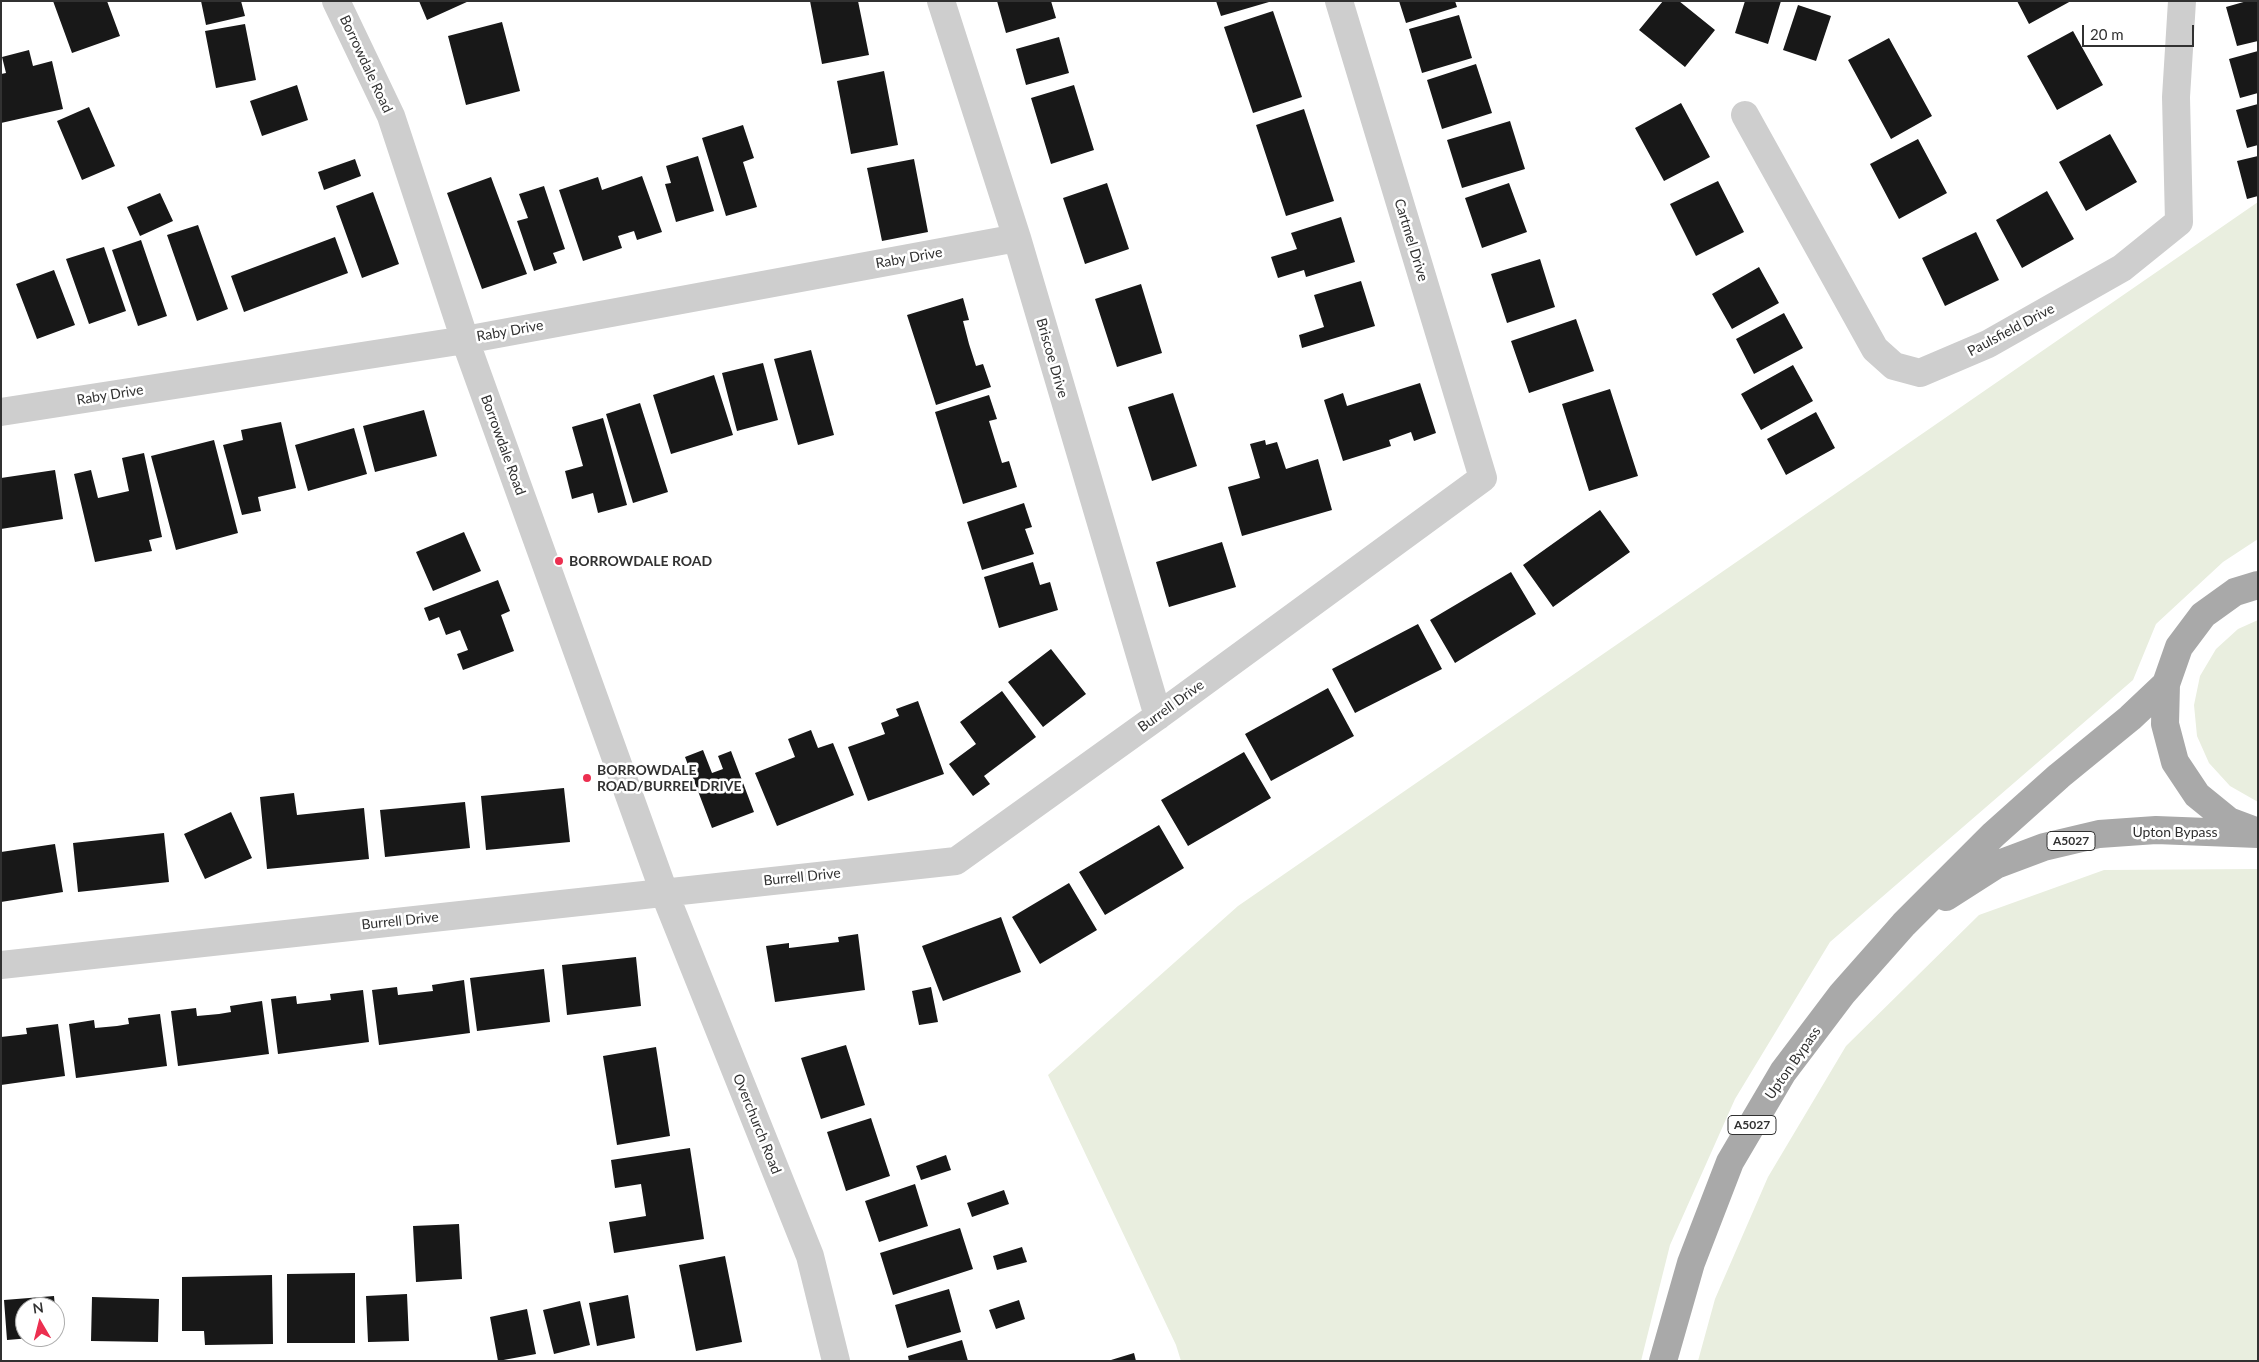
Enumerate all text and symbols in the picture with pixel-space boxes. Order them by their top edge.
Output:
street label: Borrowdale Road [336,13,396,115]
scale bar [2084,15,2196,47]
text: 20 m [2090,25,2124,43]
street label: Cartmel Drive [1390,197,1432,283]
street label: Raby Drive [874,244,944,272]
street label: Paulsfield Drive [1965,300,2057,360]
street label: Briscoe Drive [1033,316,1071,400]
street label: Raby Drive [475,317,545,345]
street label: Raby Drive [75,381,145,409]
street label: Borrowdale Road [477,392,529,498]
place label: BORROWDALE ROAD [569,553,712,569]
marker: BORROWDALE ROAD [553,555,565,567]
street label: Burrell Drive [1135,676,1207,736]
place label: BORROWDALE ROAD/BURREL DRIVE [597,762,741,794]
marker: BORROWDALE ROAD/BURREL DRIVE [581,772,593,784]
street label: Upton Bypass [2132,824,2218,840]
road number: A5027 [2047,831,2095,850]
street label: Burrell Drive [763,865,841,889]
street label: Burrell Drive [361,909,439,933]
street label: Upton Bypass [1762,1023,1824,1103]
street label: Overchurch Road [729,1071,785,1177]
road number: A5027 [1728,1116,1776,1134]
north arrow [15,1297,65,1347]
text: N [31,1298,45,1317]

